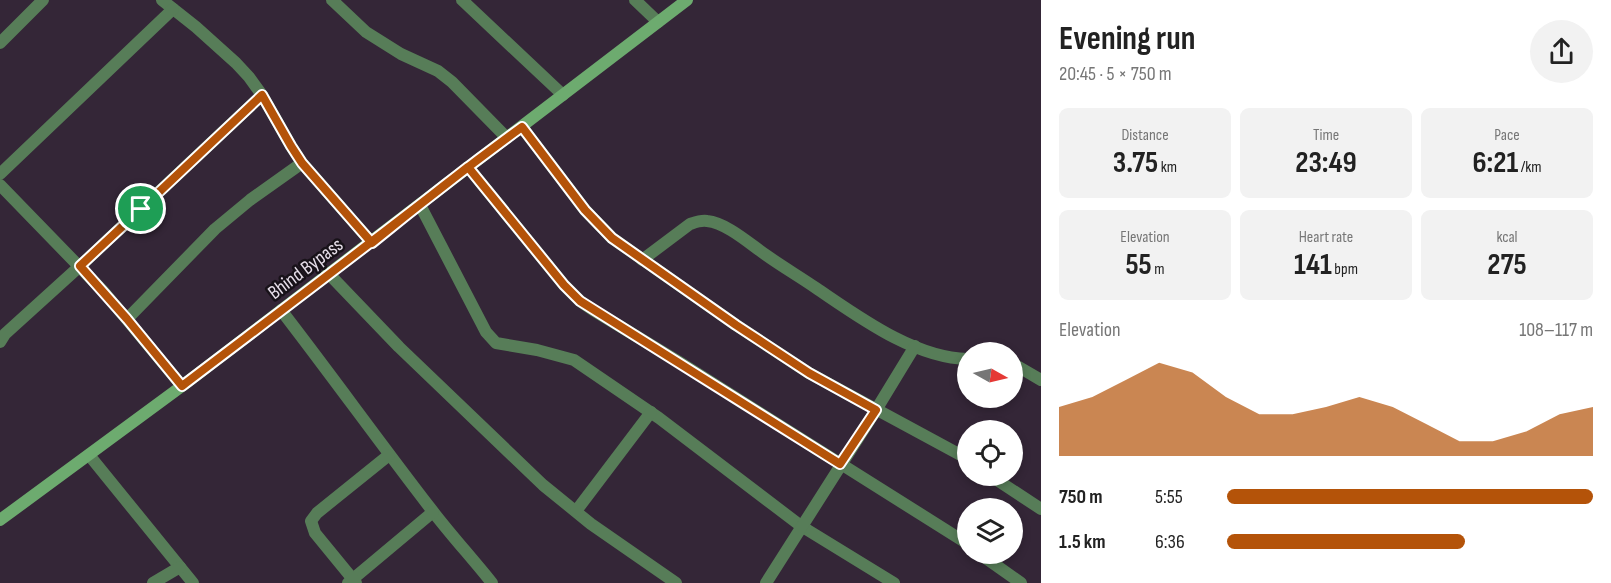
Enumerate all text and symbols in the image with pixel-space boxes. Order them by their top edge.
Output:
text: Evening run [1059,19,1195,59]
button: share [1530,20,1593,83]
text: 20:45 · 5 × 750 m [1059,62,1172,86]
text: Distance [1121,126,1169,145]
text: Time [1313,126,1339,145]
text: Pace [1494,126,1520,145]
text: 3.75 [1113,145,1158,181]
text: 23:49 [1295,145,1357,181]
text: 6:21 [1472,145,1518,181]
text: km [1158,158,1177,177]
text: /km [1518,158,1542,177]
pin [115,183,166,234]
icon: arrive [124,192,157,225]
text: Elevation [1120,228,1170,247]
text: Heart rate [1299,228,1353,247]
text: kcal [1496,228,1518,247]
street label: Bhind Bypass [263,233,348,305]
text: 55 [1125,247,1152,283]
text: 141 [1294,247,1332,283]
text: 275 [1487,247,1527,283]
text: m [1152,260,1165,279]
text: bpm [1332,260,1358,279]
text: Elevation [1059,318,1121,342]
text: 108–117 m [1519,318,1593,342]
north arrow [957,342,1023,408]
map controls [957,342,1023,564]
button: locate [957,420,1023,486]
text: 750 m [1059,485,1102,509]
text: 5:55 [1155,485,1183,509]
button: layers [957,498,1023,564]
text: 1.5 km [1059,530,1105,554]
text: 6:36 [1155,530,1185,554]

